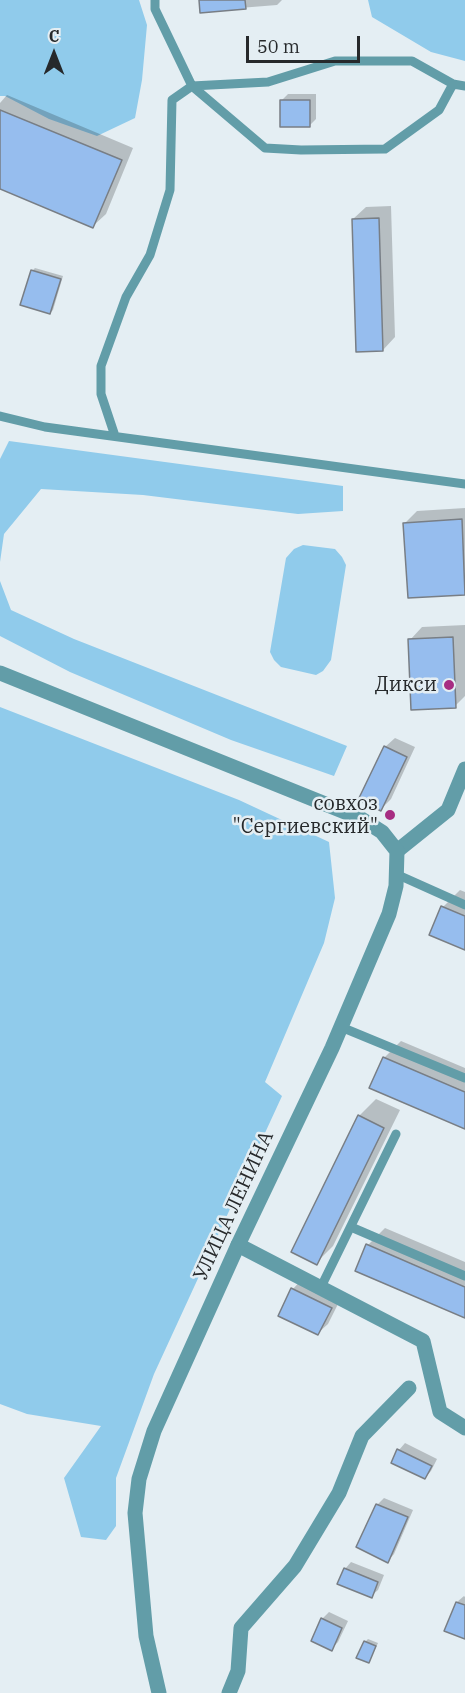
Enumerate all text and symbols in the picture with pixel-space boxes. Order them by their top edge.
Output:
north arrow [24,24,84,84]
scale bar [249,24,363,62]
text: С [49,26,59,46]
text: 50 m [257,35,300,58]
place label: Дикси [375,673,437,697]
marker: Дикси [442,678,456,692]
place label: совхоз "Сергиевский" [233,792,378,839]
marker: совхоз "Сергиевский" [383,808,397,822]
street label: УЛИЦА ЛЕНИНА [189,1127,279,1285]

